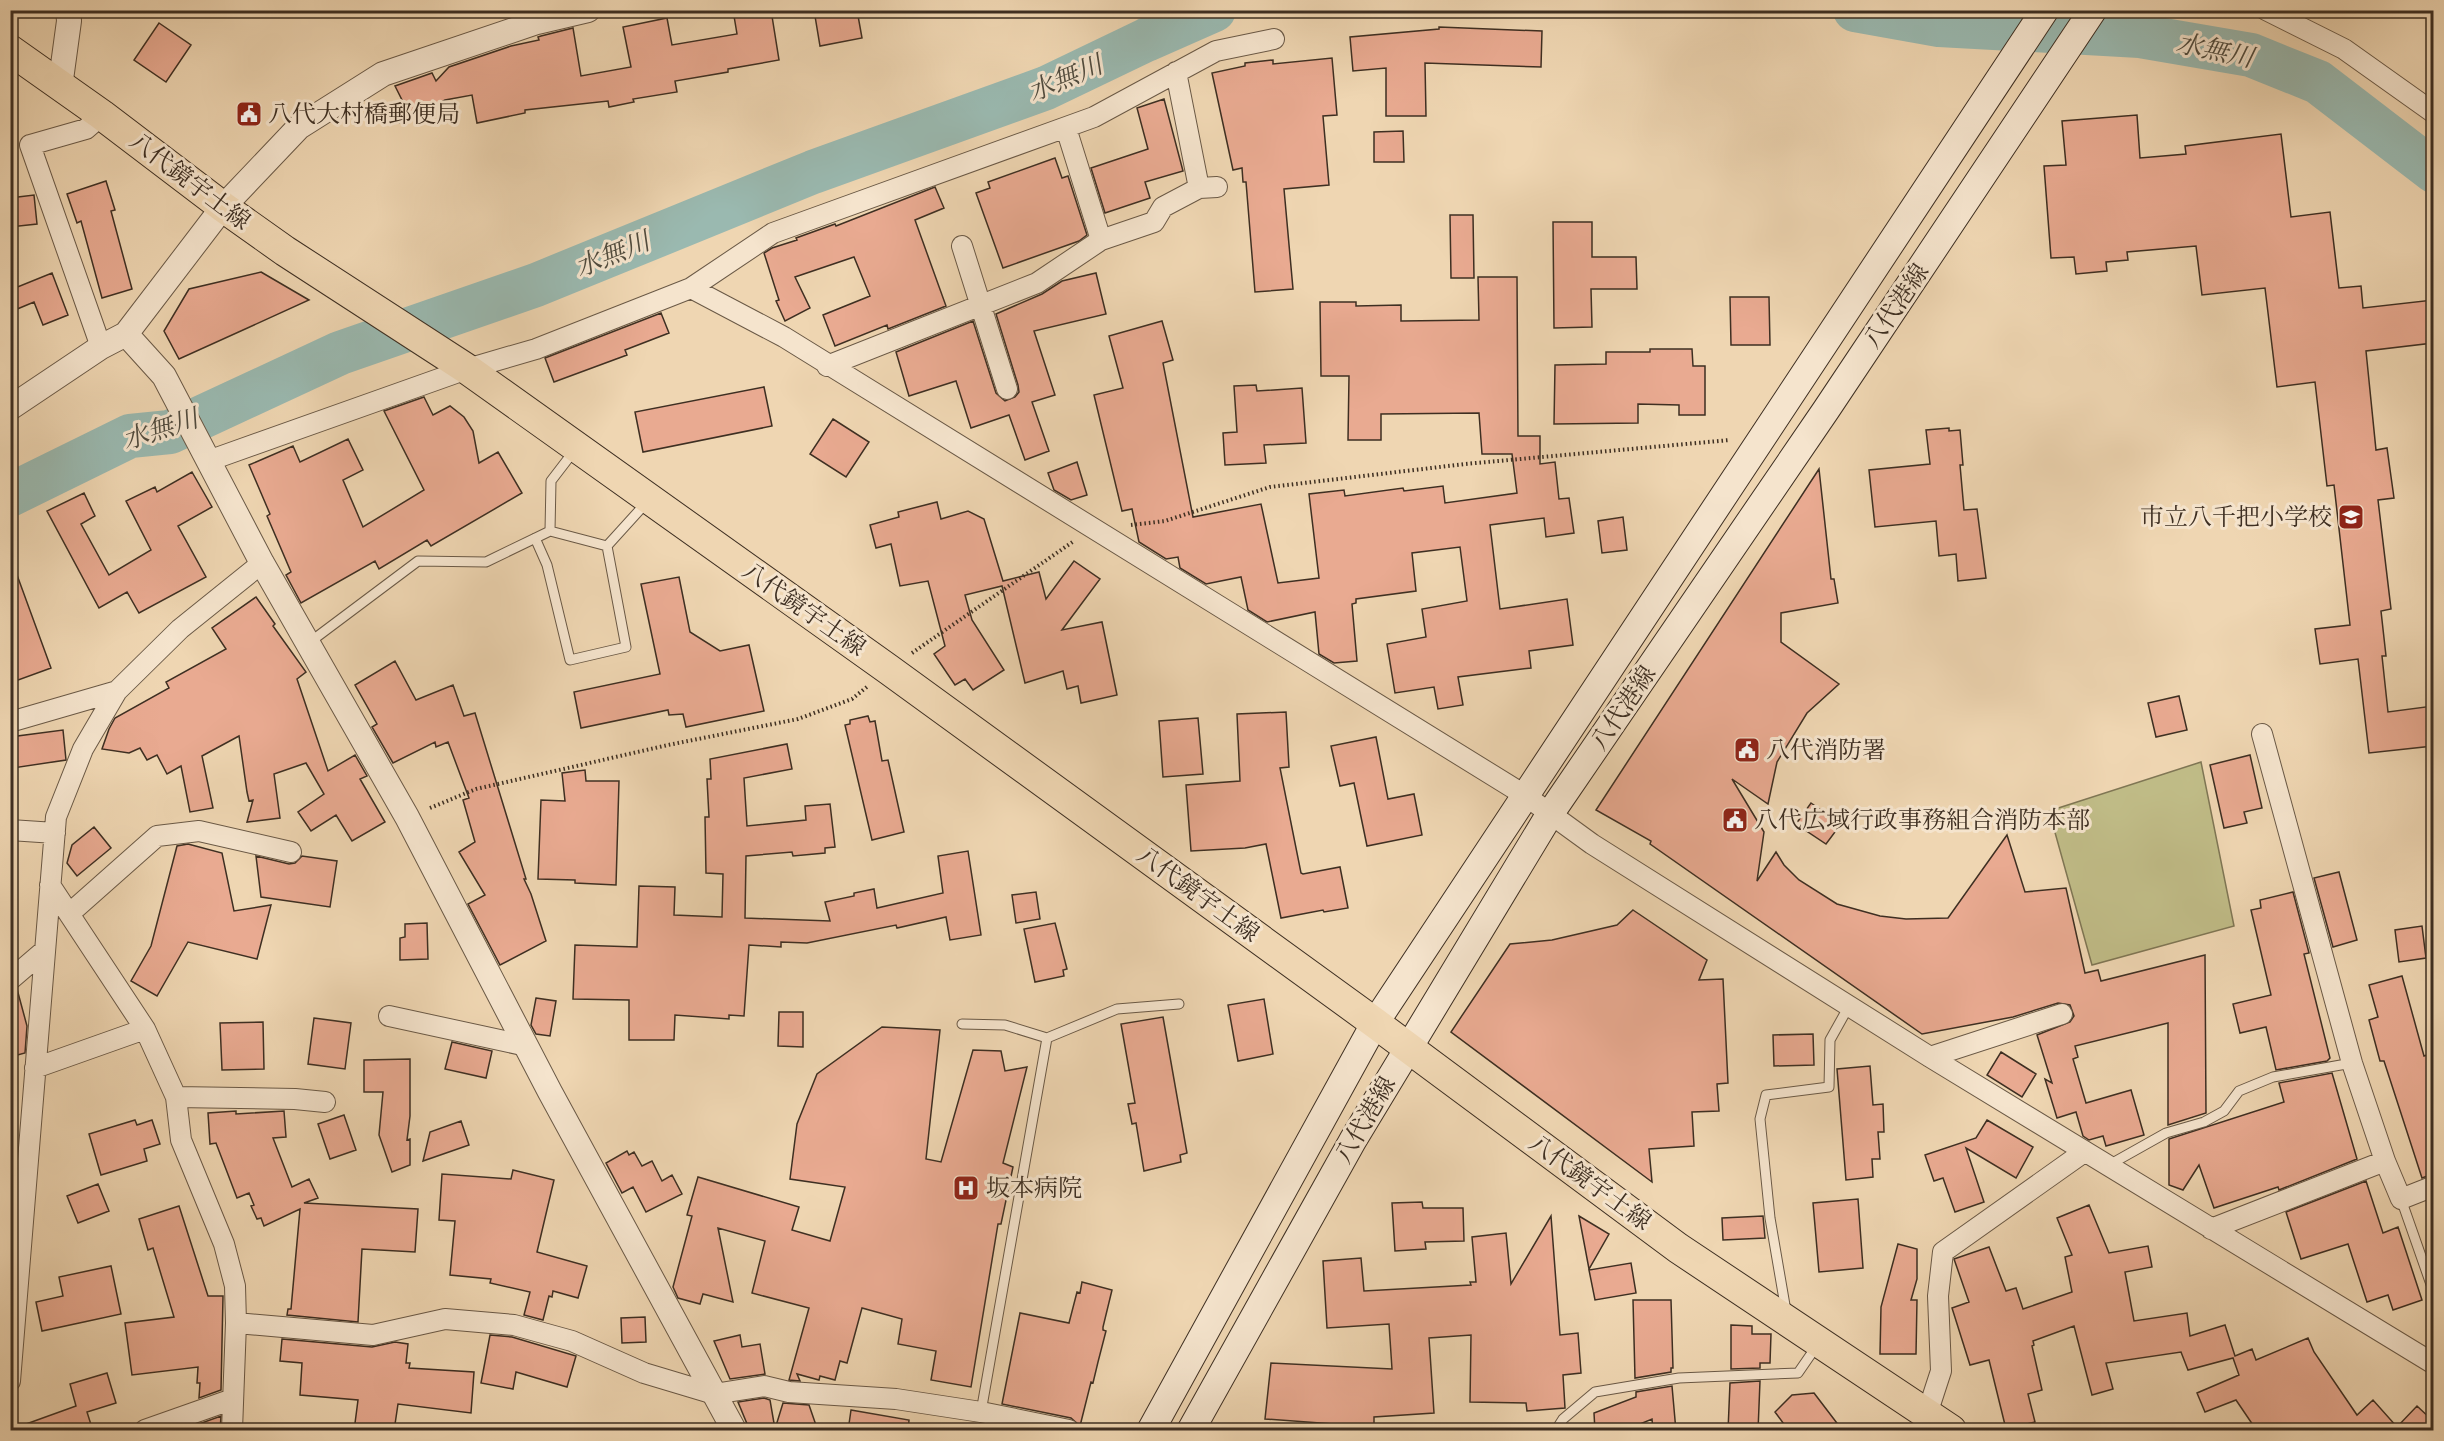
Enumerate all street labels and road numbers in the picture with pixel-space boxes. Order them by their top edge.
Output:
street label: 八代鏡宇土線 [122,123,258,238]
street label: 八代港線 [1854,256,1937,355]
street label: 八代鏡宇土線 [735,553,873,664]
street label: 八代港線 [1581,658,1664,757]
street label: 八代鏡宇土線 [1130,837,1267,950]
street label: 八代港線 [1325,1069,1404,1170]
street label: 八代鏡宇土線 [1522,1125,1659,1238]

